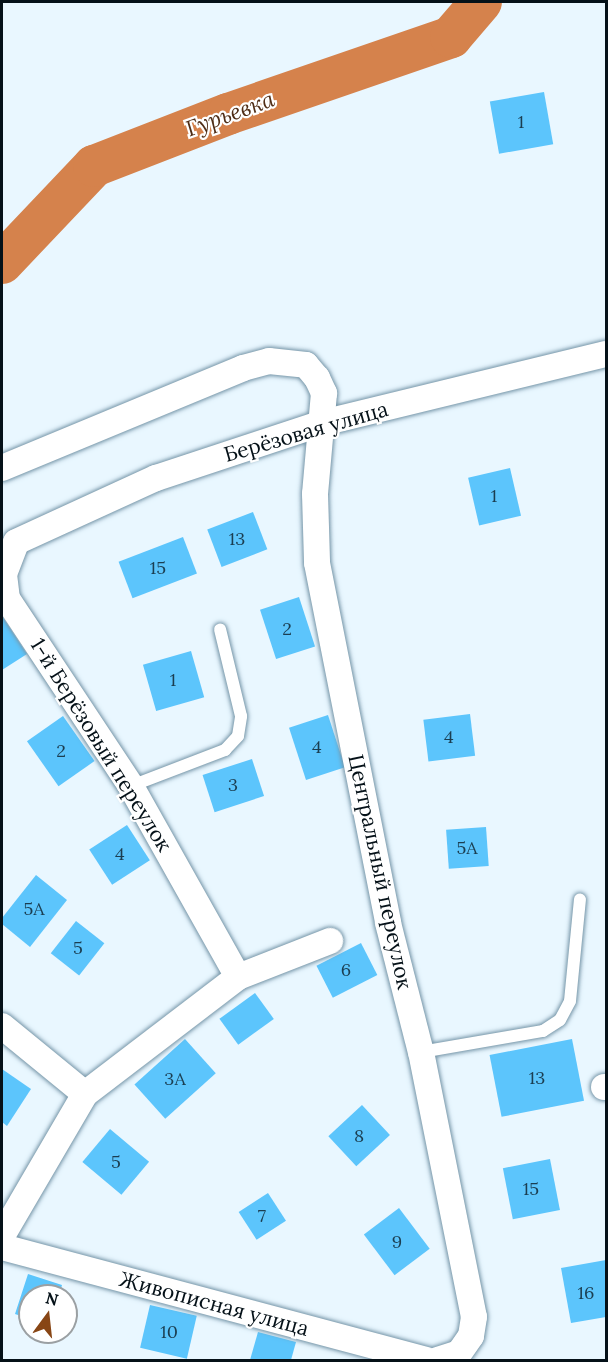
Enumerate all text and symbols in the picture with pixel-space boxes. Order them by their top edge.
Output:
water label: Гурьевка [182,86,278,142]
house number: 1 [518,111,524,133]
street label: Берёзовая улица [221,397,391,467]
house number: 1 [491,485,497,507]
house number: 13 [229,528,245,550]
house number: 15 [150,557,166,579]
house number: 2 [282,618,292,640]
street label: 1-й Берёзовый переулок [25,634,177,856]
house number: 1 [170,669,176,691]
house number: 4 [444,726,454,748]
house number: 4 [312,736,322,758]
house number: 2 [56,740,66,762]
street label: Центральный переулок [343,752,417,992]
house number: 3 [228,774,238,796]
house number: 5А [456,837,478,859]
house number: 4 [115,843,125,865]
house number: 5А [23,898,45,920]
house number: 5 [73,937,83,959]
house number: 6 [341,959,351,981]
house number: 13 [529,1067,545,1089]
house number: 3А [164,1068,186,1090]
house number: 8 [354,1125,364,1147]
house number: 5 [111,1151,121,1173]
house number: 15 [523,1178,539,1200]
house number: 7 [258,1205,266,1227]
house number: 9 [392,1231,402,1253]
street label: Живописная улица [117,1267,311,1341]
house number: 16 [578,1282,594,1304]
north arrow [18,1284,78,1344]
text: N [44,1287,61,1310]
house number: 10 [160,1321,178,1343]

